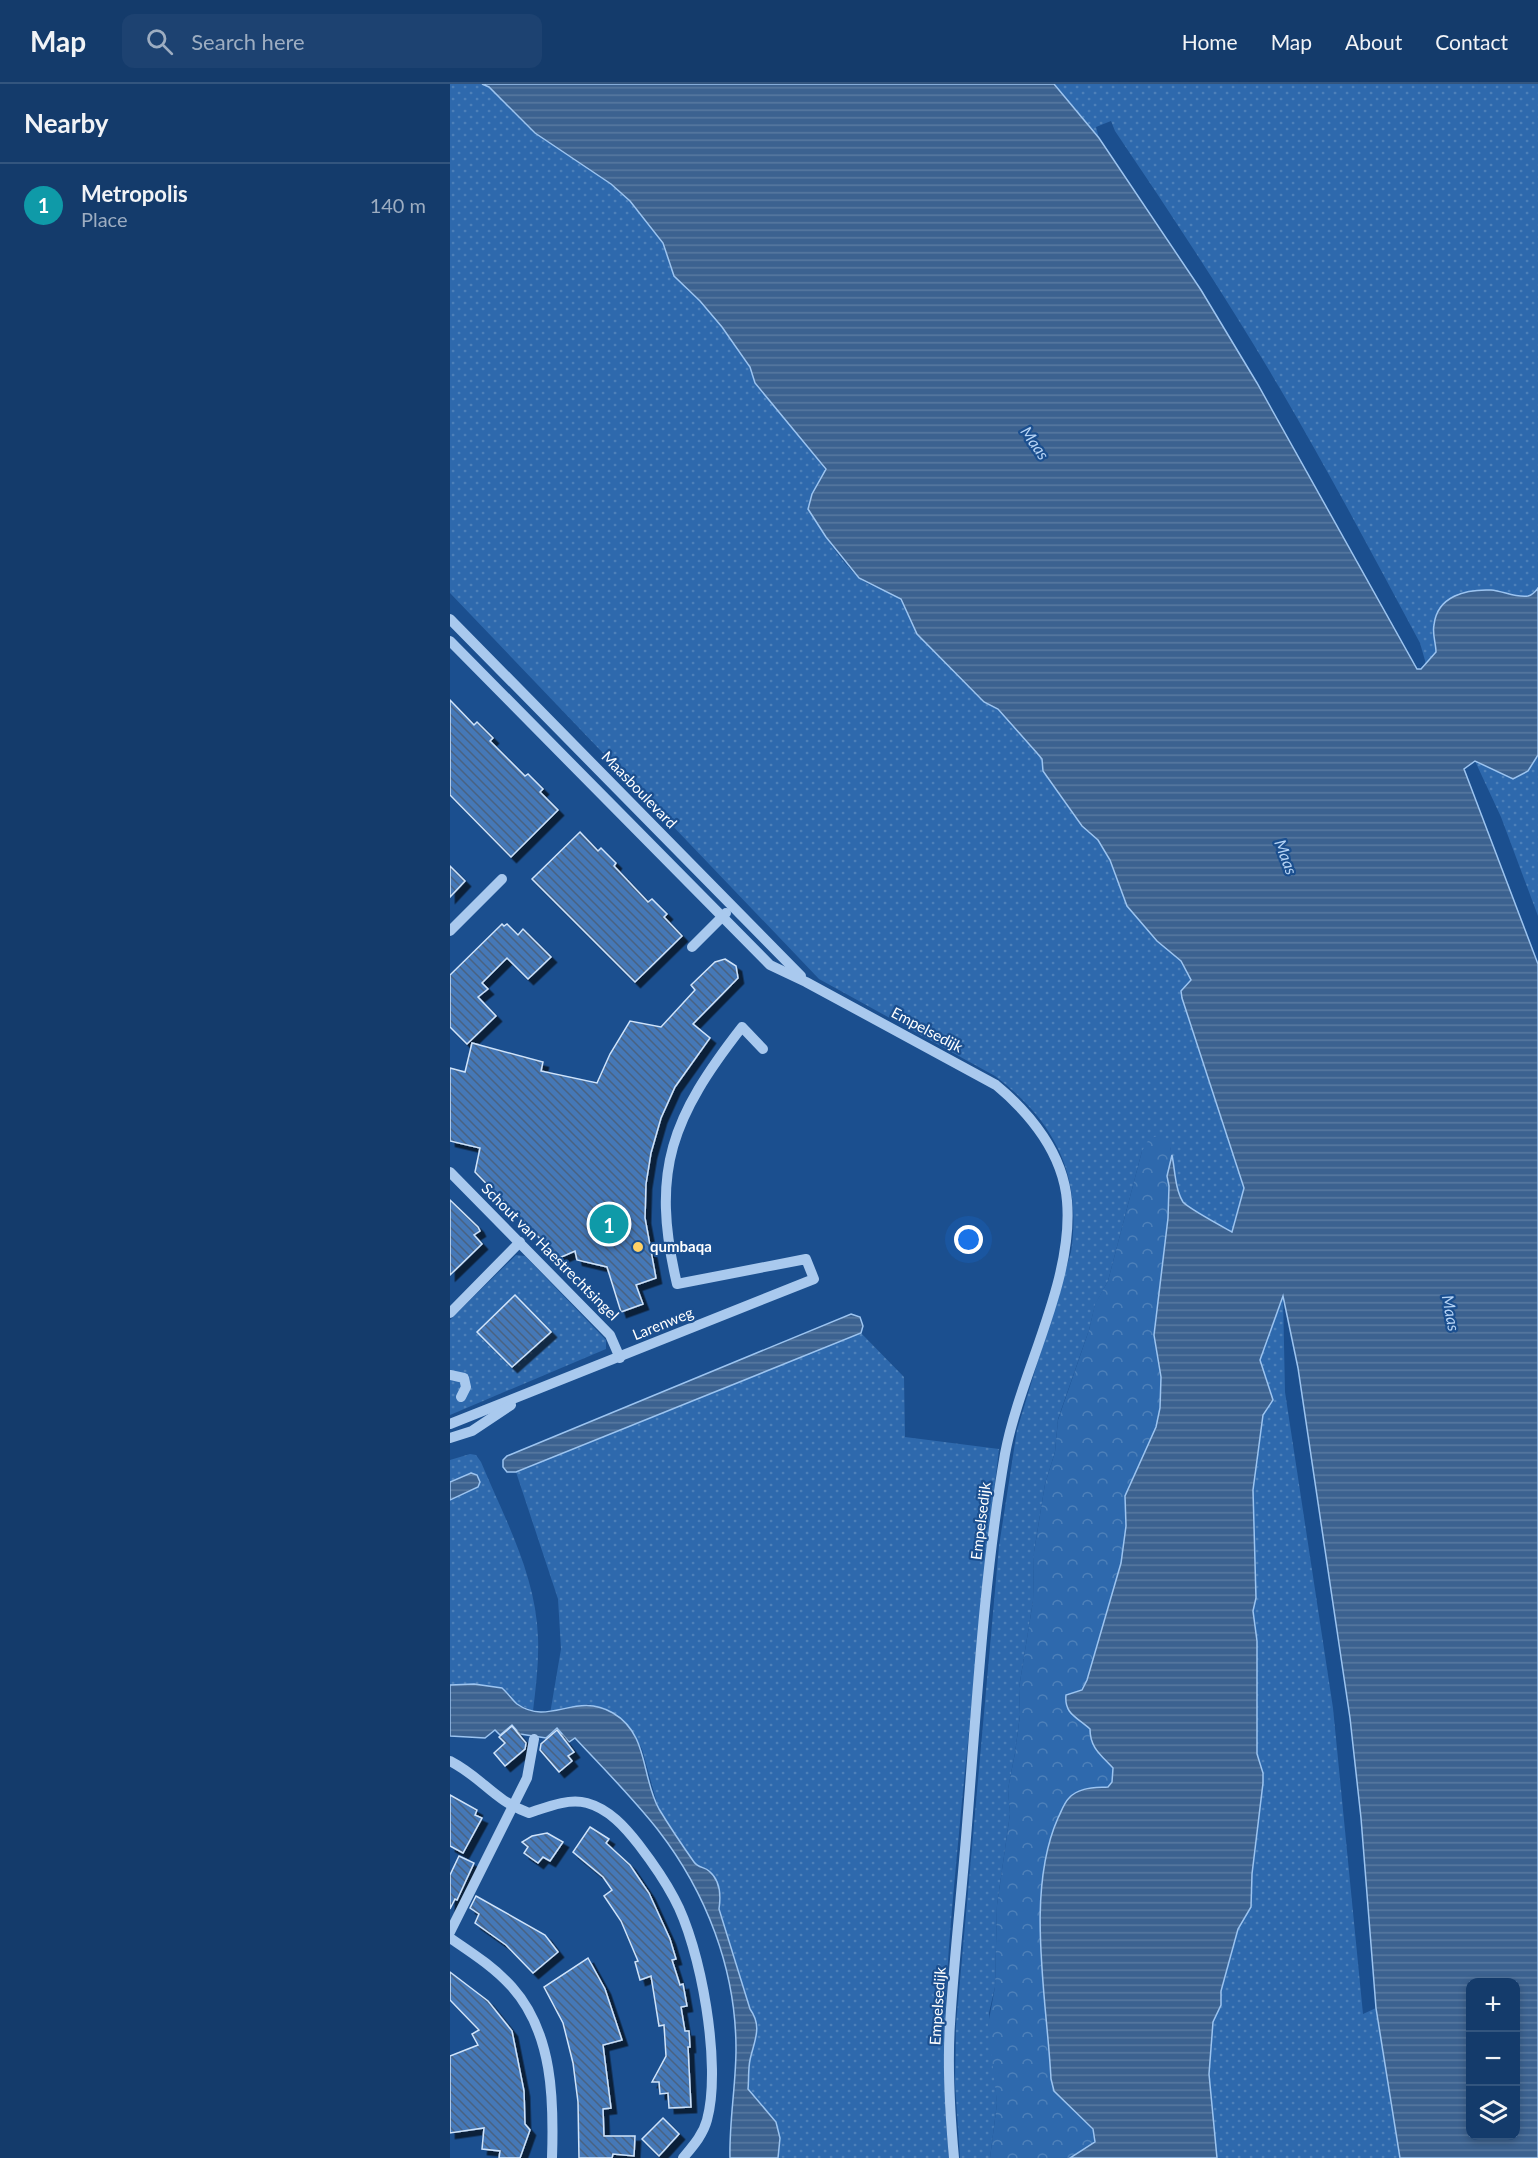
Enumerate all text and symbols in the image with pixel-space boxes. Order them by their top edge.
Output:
search box [122,14,542,68]
text: Map [30,24,86,58]
icon: search [143,25,176,58]
text: Search here [191,28,305,55]
text: Home [1182,29,1238,54]
text: Map [1271,29,1312,54]
text: About [1345,29,1402,54]
text: Contact [1435,29,1508,54]
text: Nearby [24,107,109,139]
text: Metropolis [81,180,188,207]
text: 1 [38,193,49,217]
text: 140 m [370,193,426,217]
text: Place [81,207,128,231]
water label: Maas [1017,422,1054,464]
street label: Maasboulevard [598,747,681,832]
water label: Maas [1271,836,1302,878]
street label: Empelsedijk [889,1003,967,1056]
street label: Schout van Haestrechtsingel [478,1179,623,1324]
pin: 1 [590,1202,628,1246]
your location [954,1225,983,1254]
place label: qumbaqa [650,1237,712,1255]
marker: qumbaqa [631,1240,645,1254]
water label: Maas [1439,1293,1464,1333]
street label: Larenweg [630,1303,696,1343]
street label: Empelsedijk [966,1481,994,1561]
street label: Empelsedijk [925,1966,949,2046]
map controls [1466,1978,1520,2140]
button: + [1466,1978,1520,2032]
button: − [1466,2032,1520,2086]
button: layers [1466,2086,1520,2140]

